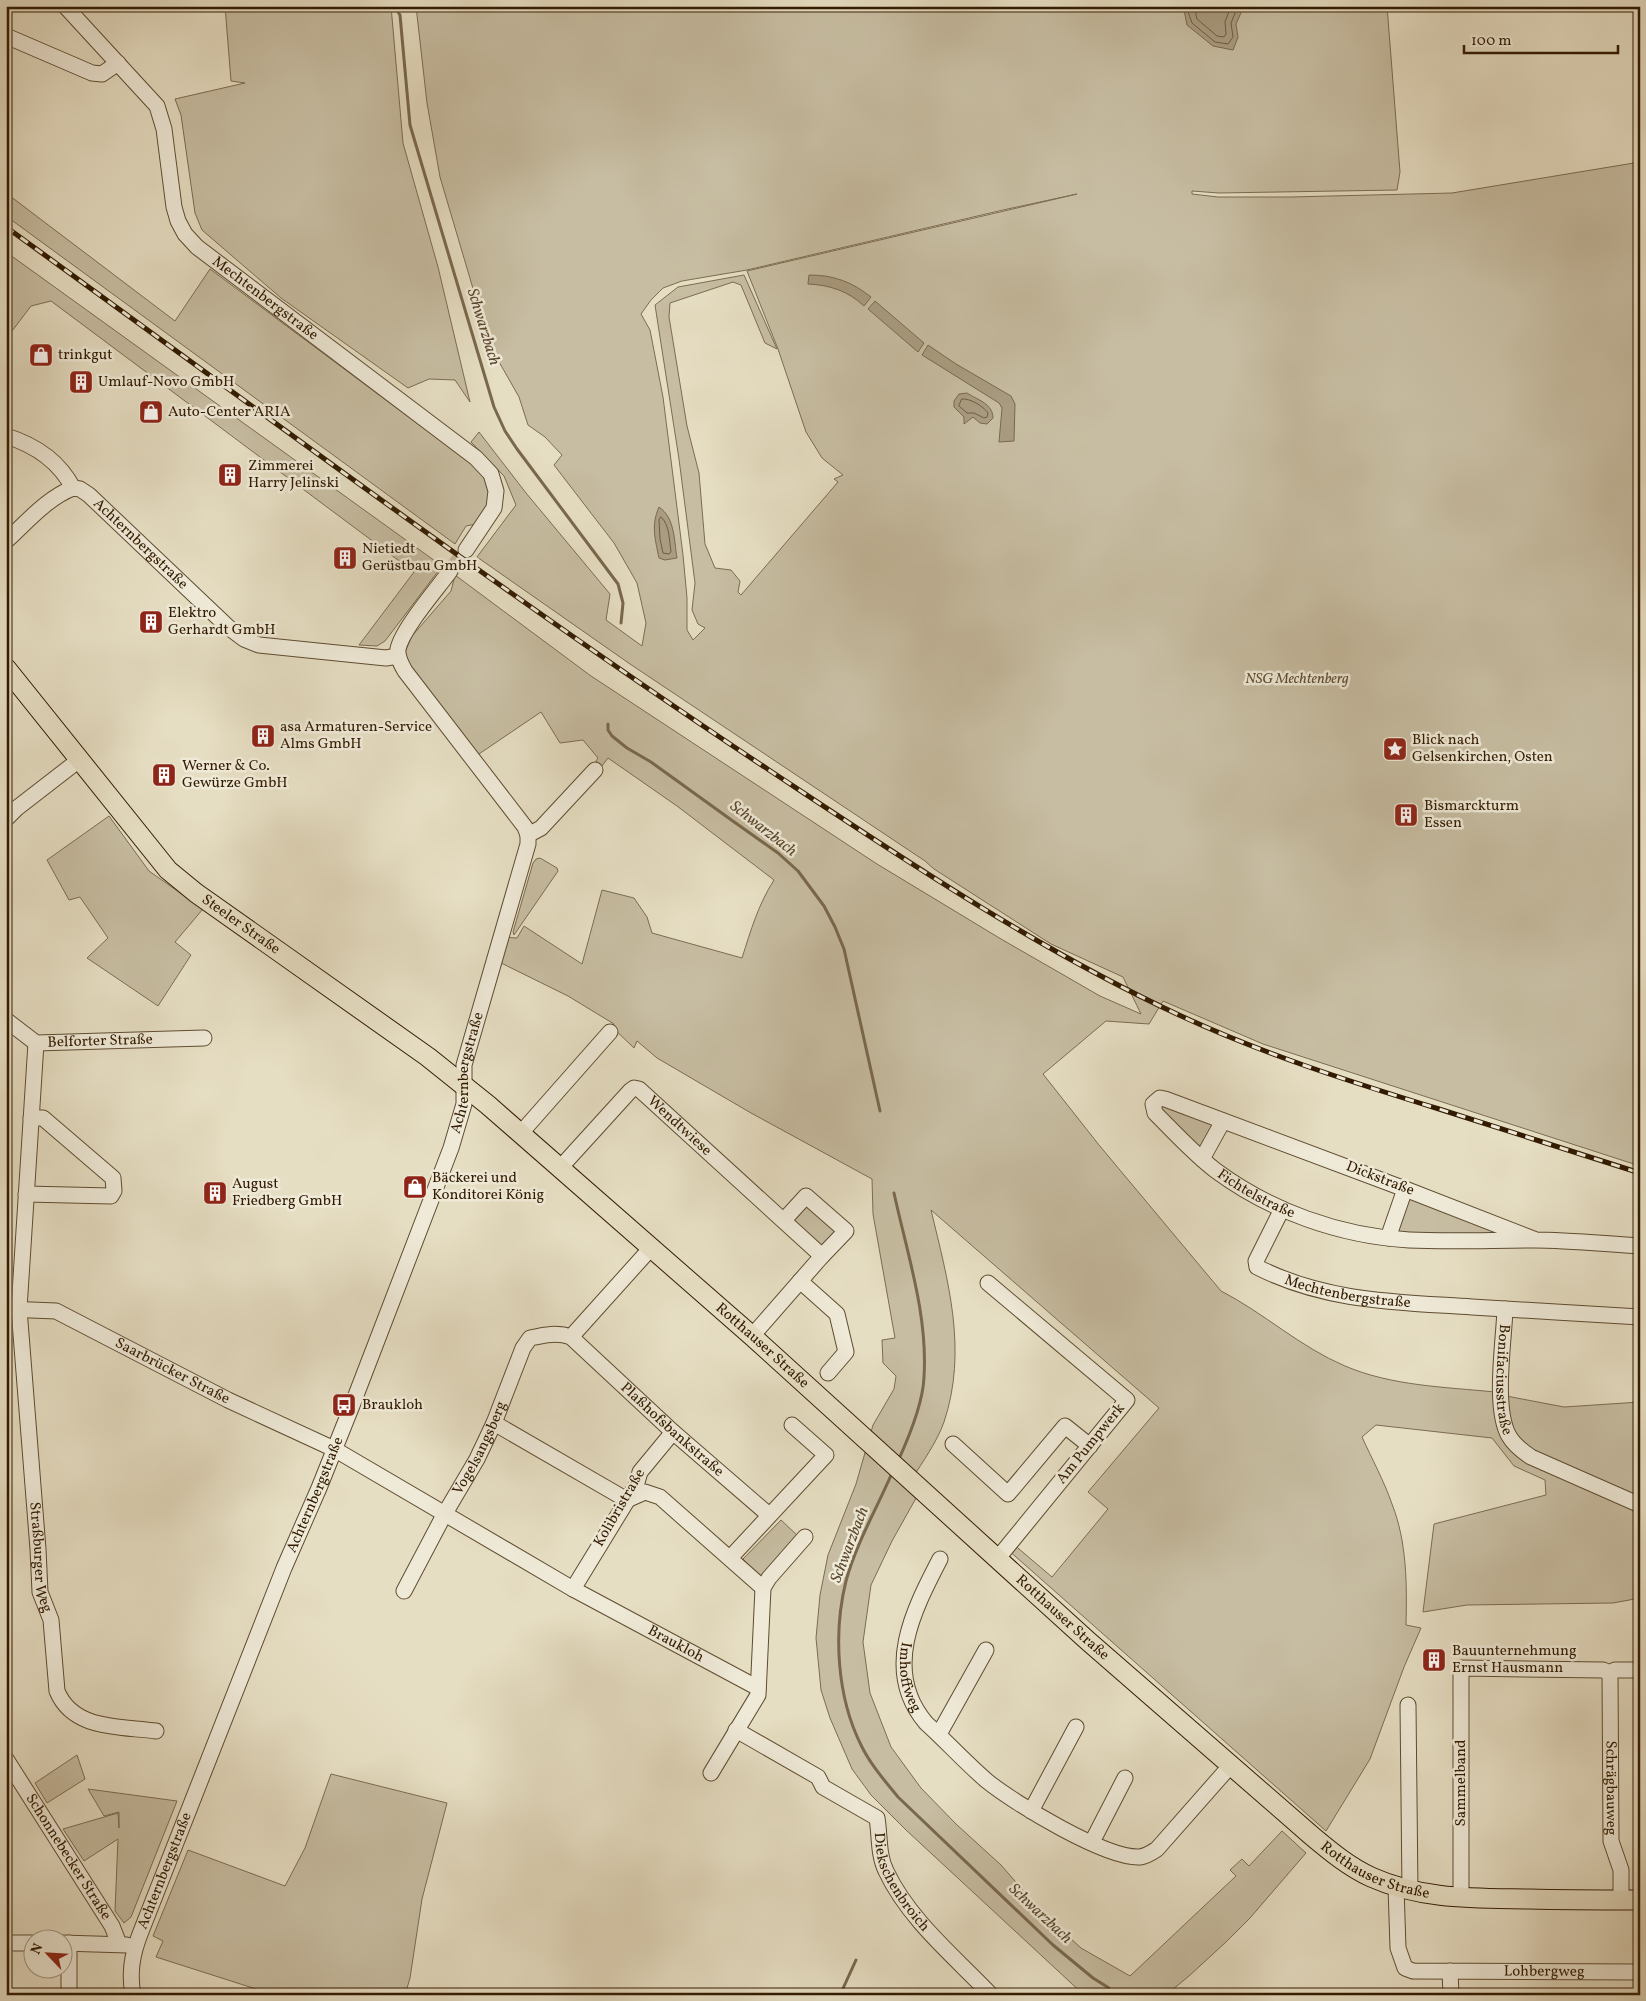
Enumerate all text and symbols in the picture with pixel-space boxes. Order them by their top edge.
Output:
scale bar [1464,22,1617,54]
text: 100 m [1471,31,1511,52]
street label: Mechtenbergstraße [208,251,323,346]
water label: Schwarzbach [461,286,505,368]
shop icon: trinkgut [28,342,54,368]
place label: trinkgut [58,345,113,366]
building icon: Umlauf-Novo GmbH [68,369,94,395]
place label: Umlauf-Novo GmbH [98,372,234,393]
shop icon: Auto-Center ARIA [138,399,164,425]
place label: Auto-Center ARIA [168,402,291,423]
place label: Zimmerei Harry Jelinski [248,456,339,494]
building icon: Zimmerei Harry Jelinski [217,462,243,488]
street label: Achternbergstraße [88,494,193,594]
place label: Nietiedt Gerüstbau GmbH [362,539,477,577]
building icon: Nietiedt Gerüstbau GmbH [332,545,358,571]
place label: Elektro Gerhardt GmbH [168,603,276,641]
building icon: Elektro Gerhardt GmbH [138,609,164,635]
park label: NSG Mechtenberg [1245,669,1349,690]
place label: asa Armaturen-Service Alms GmbH [280,717,432,755]
building icon: asa Armaturen-Service Alms GmbH [250,723,276,749]
place label: Blick nach Gelsenkirchen, Osten [1412,730,1553,768]
place icon: Blick nach Gelsenkirchen, Osten [1382,736,1408,762]
place label: Werner & Co. Gewürze GmbH [182,756,288,794]
building icon: Werner & Co. Gewürze GmbH [151,762,177,788]
water label: Schwarzbach [725,796,801,862]
place label: Bismarckturm Essen [1424,796,1519,834]
building icon: Bismarckturm Essen [1393,802,1419,828]
street label: Steeler Straße [197,890,284,960]
street label: Achternbergstraße [445,1010,489,1136]
street label: Belforter Straße [47,1029,153,1053]
street label: Wendtwiese [643,1091,716,1161]
street label: Dickstraße [1343,1156,1417,1202]
street label: Fichtelstraße [1213,1164,1298,1224]
place label: Bäckerei und Konditorei König [432,1168,545,1206]
place label: August Friedberg GmbH [232,1174,342,1212]
shop icon: Bäckerei und Konditorei König [402,1174,428,1200]
building icon: August Friedberg GmbH [202,1180,228,1206]
street label: Mechtenbergstraße [1282,1270,1411,1314]
street label: Rotthauser Straße [711,1298,814,1393]
street label: Bonifaciusstraße [1490,1323,1518,1439]
street label: Saarbrücker Straße [111,1333,233,1410]
street label: Plaßhofsbankstraße [616,1378,728,1482]
bus stop icon: Braukloh [331,1392,357,1418]
place label: Braukloh [362,1395,423,1416]
street label: Vogelsangsberg [448,1398,512,1499]
street label: Am Pumpwerk [1052,1399,1130,1489]
street label: Achternbergstraße [281,1434,349,1556]
street label: Kolibristraße [589,1465,651,1551]
street label: Straßburger Weg [24,1501,58,1616]
water label: Schwarzbach [825,1504,875,1586]
street label: Rotthauser Straße [1011,1570,1114,1665]
street label: Braukloh [644,1620,708,1668]
street label: Imhoffweg [893,1640,927,1717]
place label: Bauunternehmung Ernst Hausmann [1452,1641,1577,1679]
building icon: Bauunternehmung Ernst Hausmann [1421,1647,1447,1673]
street label: Sammelband [1451,1740,1472,1827]
street label: Schrägbauweg [1600,1740,1621,1836]
street label: Schonnebecker Straße [20,1790,116,1924]
street label: Achternbergstraße [132,1809,197,1932]
street label: Diekschenbroich [868,1832,935,1936]
street label: Rotthauser Straße [1316,1836,1431,1904]
water label: Schwarzbach [1003,1879,1077,1949]
north arrow [22,1928,72,1978]
text: N [27,1941,48,1958]
street label: Lohbergweg [1504,1961,1585,1982]

